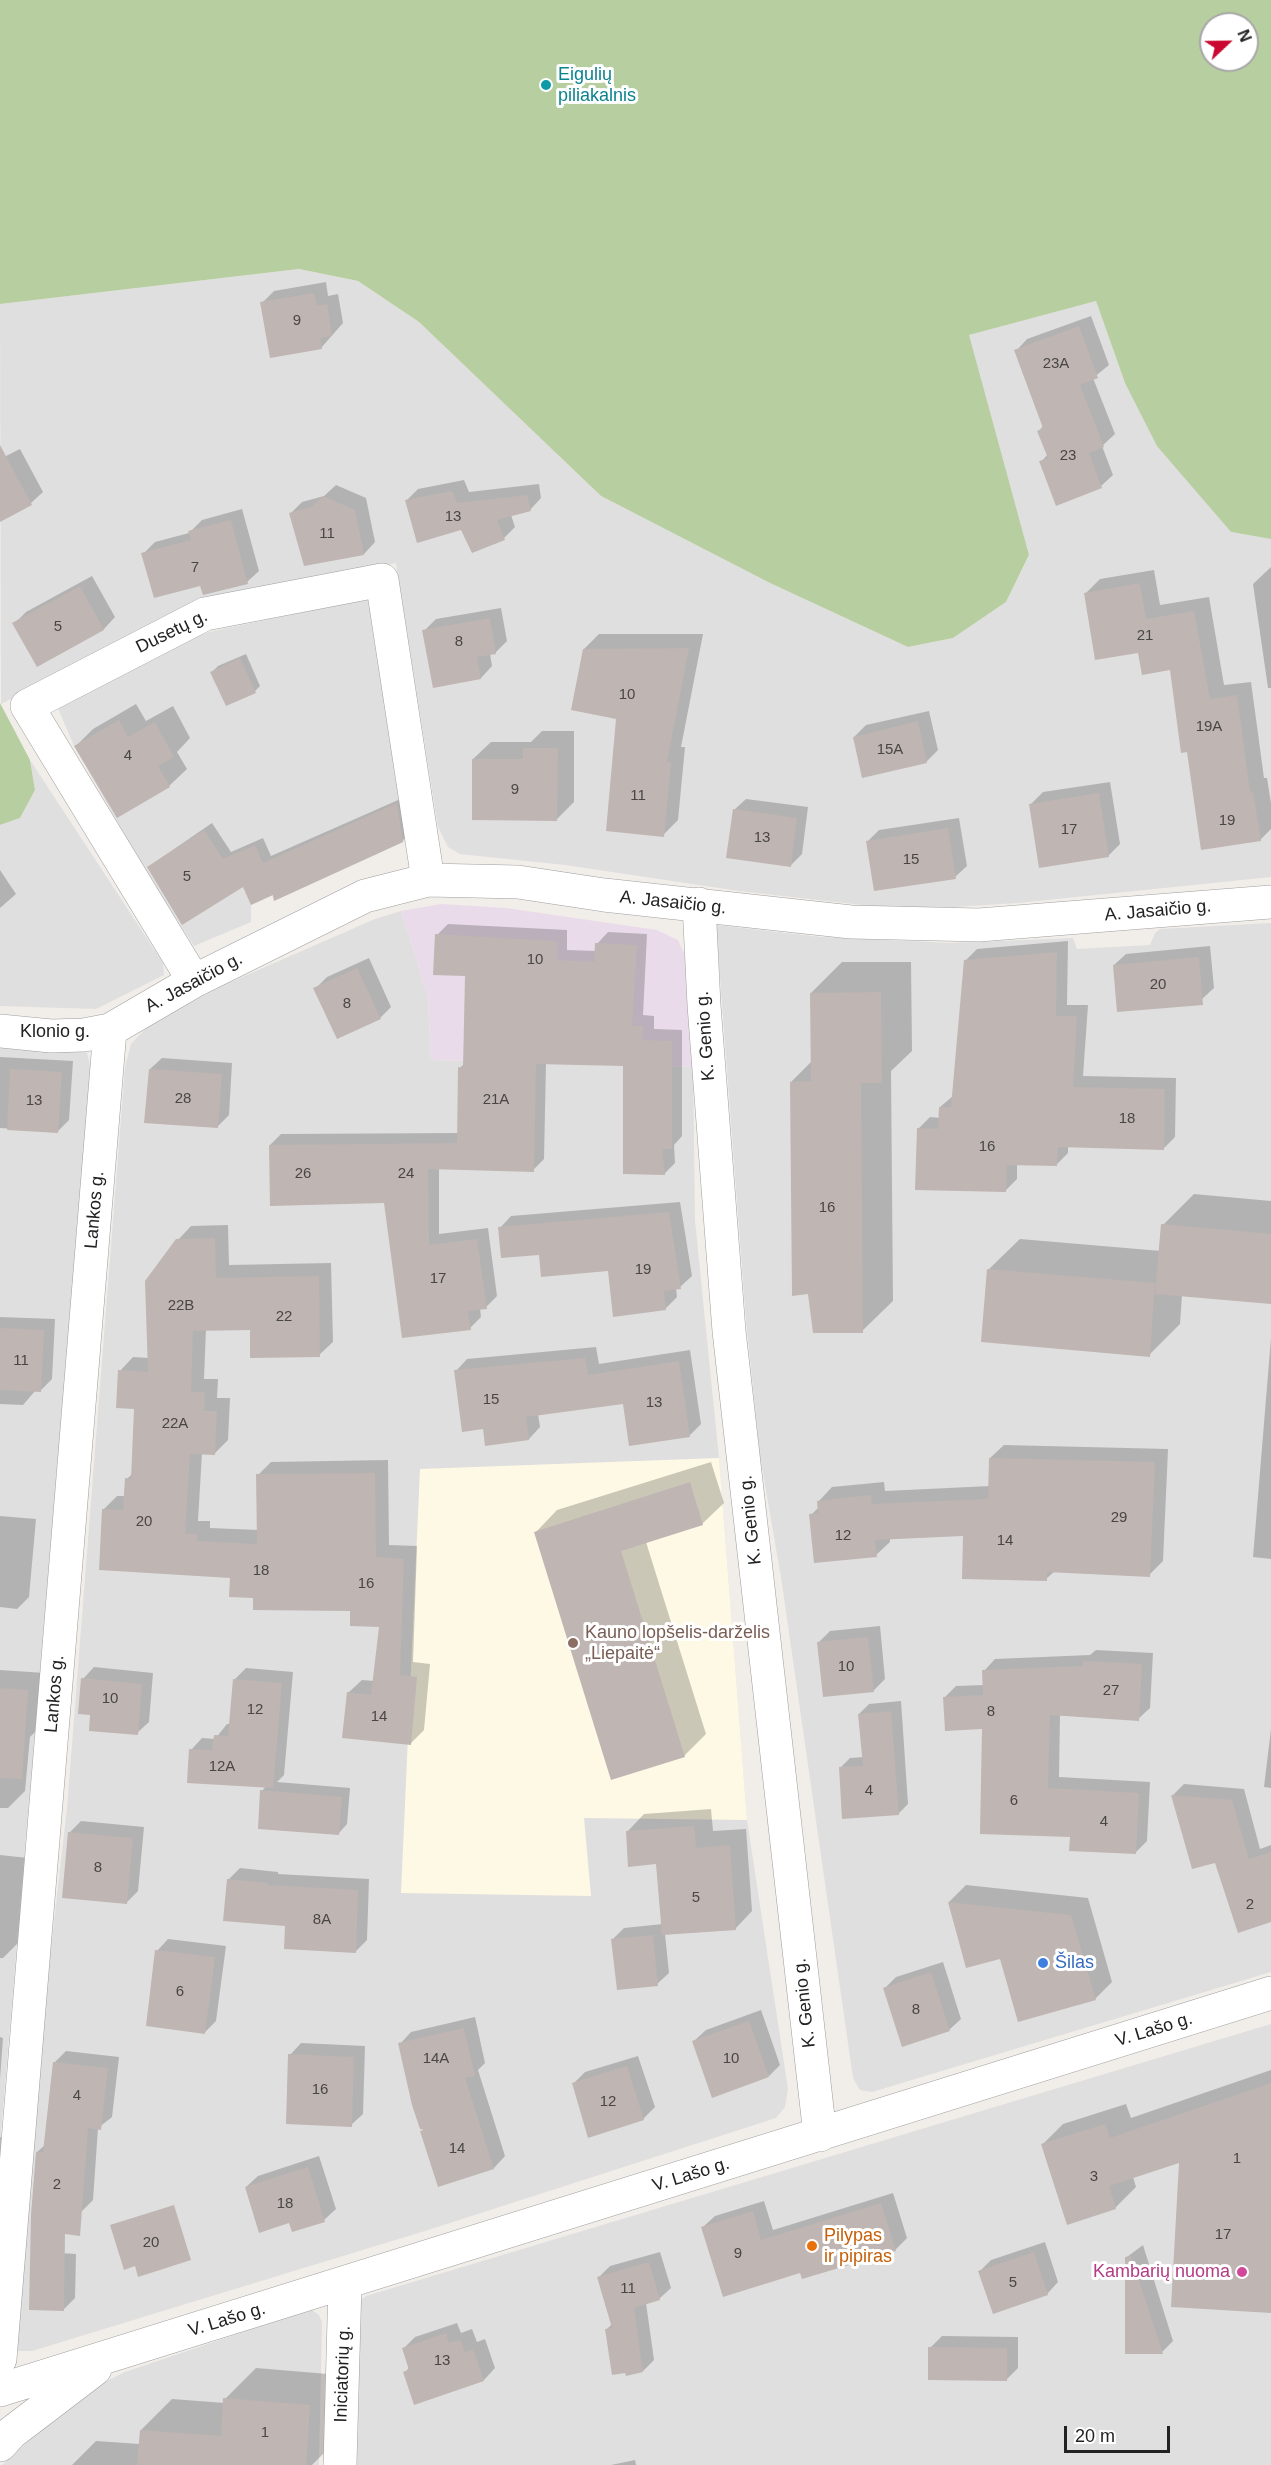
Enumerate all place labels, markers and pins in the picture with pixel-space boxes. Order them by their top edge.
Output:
place label: Eigulių piliakalnis [558,64,636,106]
marker: Eigulių piliakalnis [539,78,553,92]
place label: Kauno lopšelis-darželis „Liepaitė“ [585,1622,770,1664]
marker: Kauno lopšelis-darželis „Liepaitė“ [566,1636,580,1650]
place label: Šilas [1055,1952,1094,1974]
marker: Šilas [1036,1956,1050,1970]
place label: Pilypas ir pipiras [824,2225,892,2268]
marker: Pilypas ir pipiras [805,2239,819,2253]
place label: Kambarių nuoma [1093,2261,1230,2283]
marker: Kambarių nuoma [1235,2265,1249,2279]

